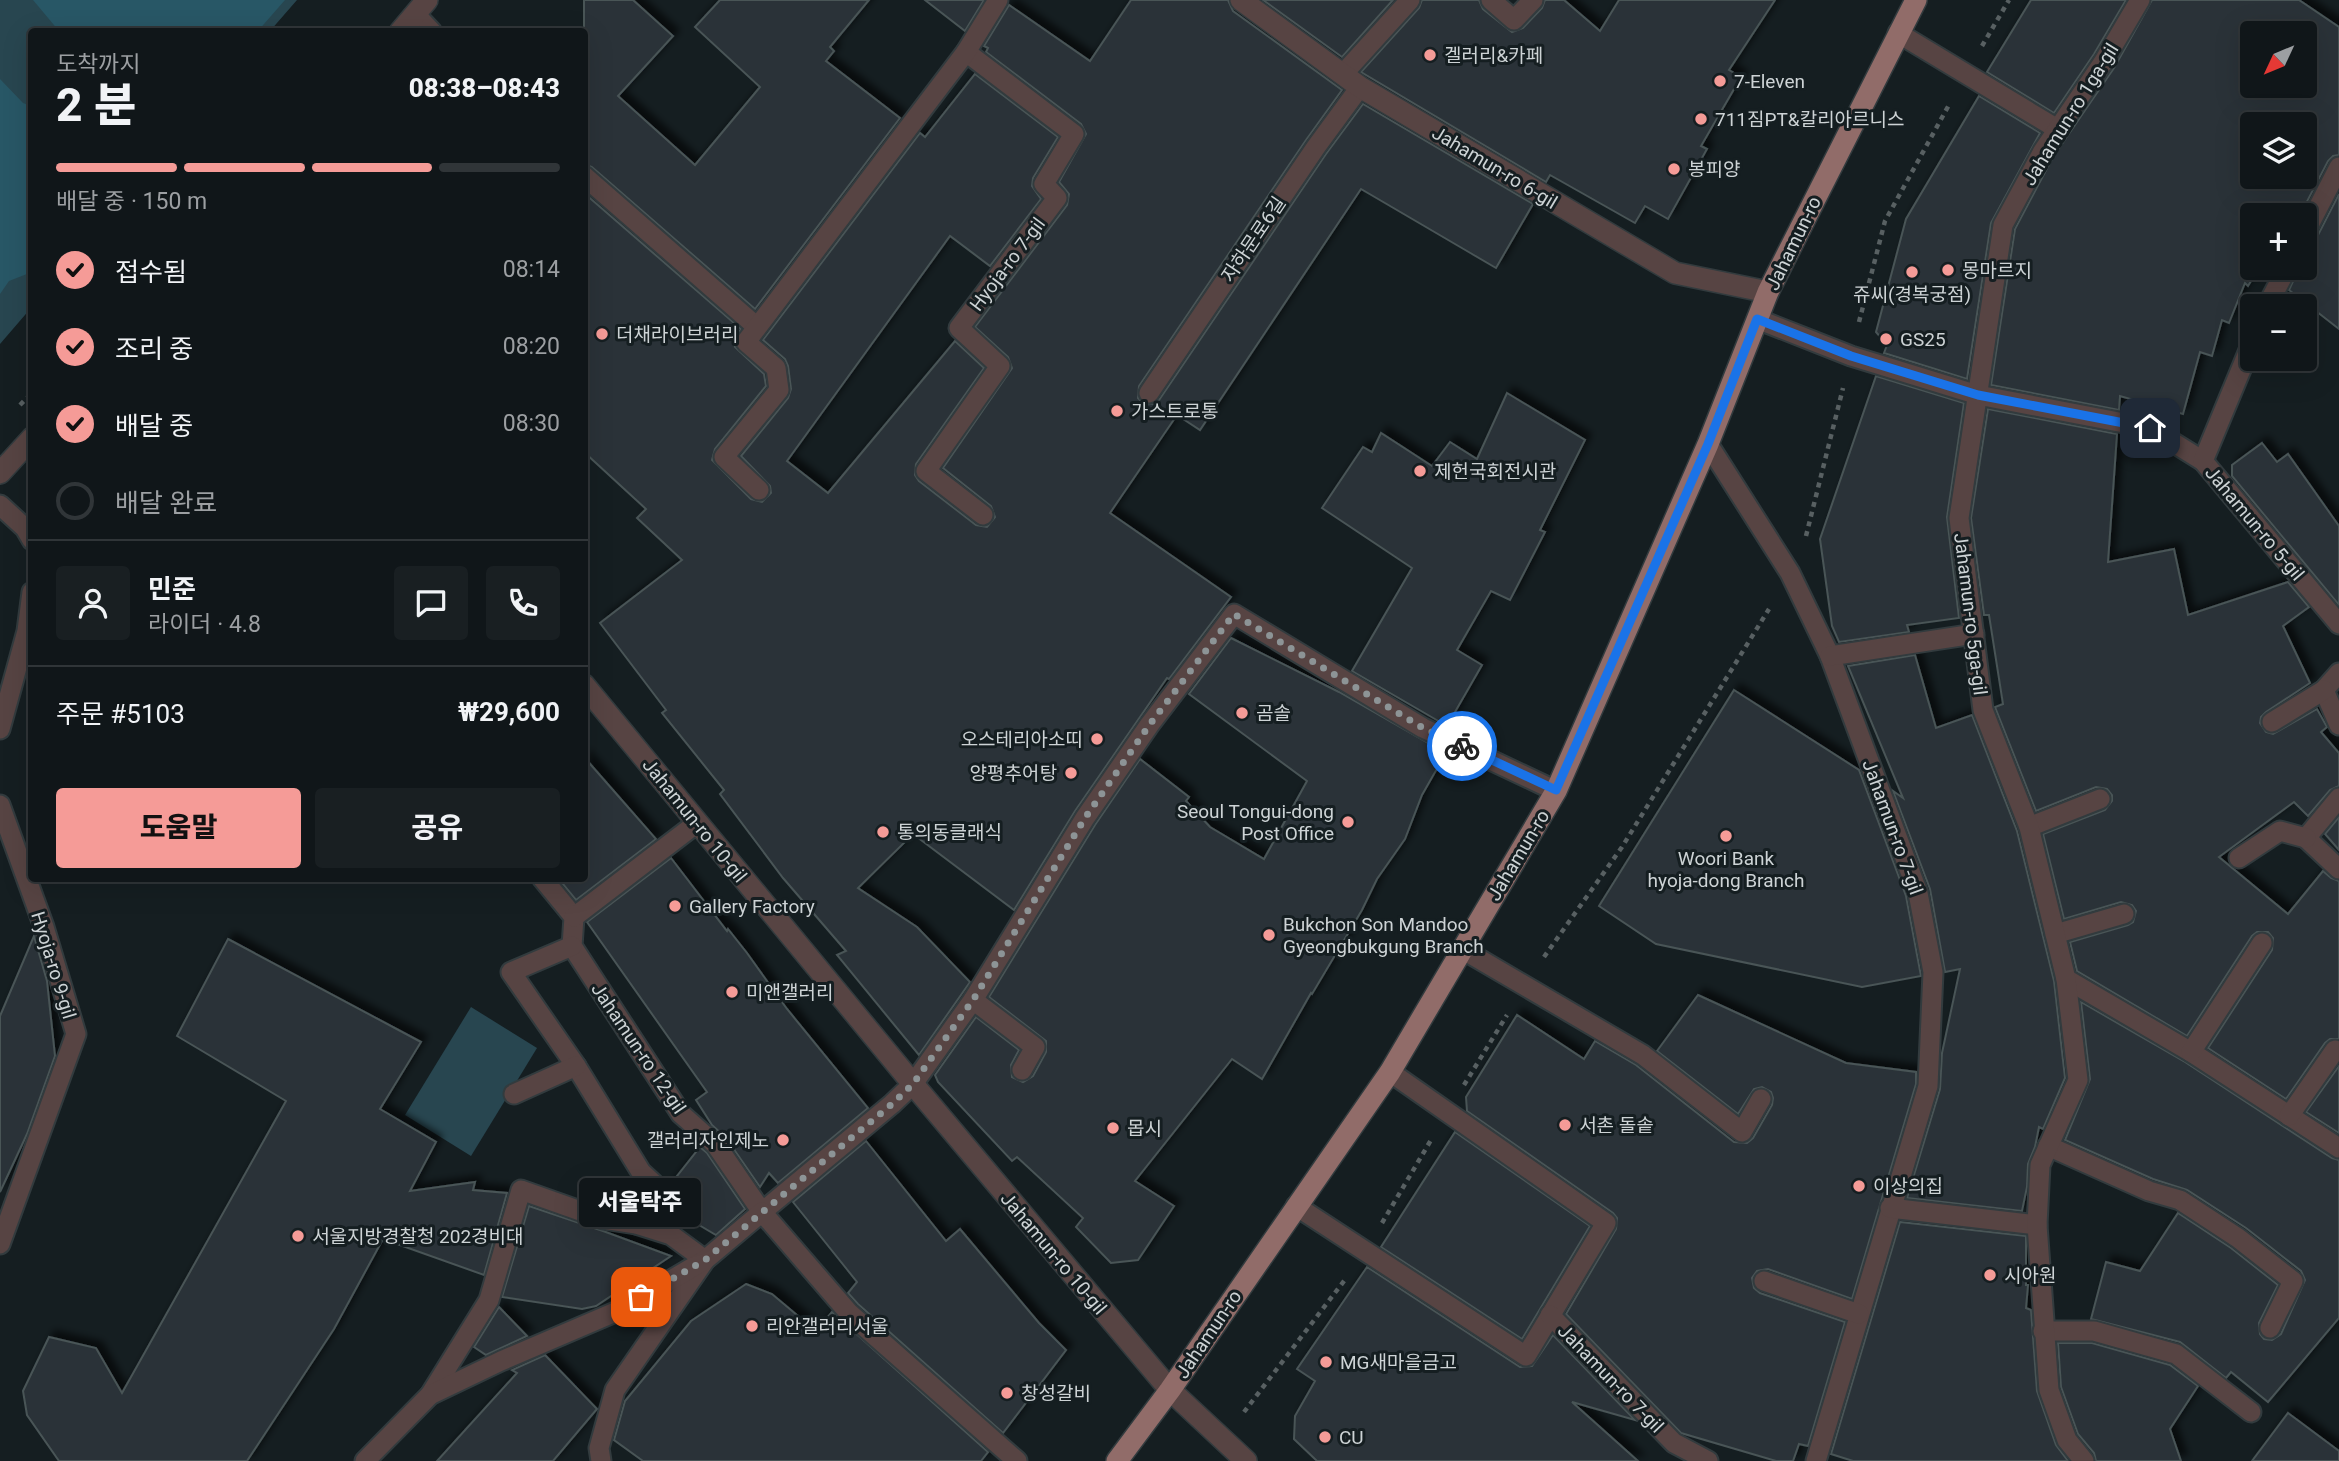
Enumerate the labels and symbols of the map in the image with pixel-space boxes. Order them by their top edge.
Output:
north arrow [2240,21,2317,98]
street label: Jahamun-ro 1ga-gil [2017,39,2123,190]
place label: 겔러리&카페 [1444,44,1543,67]
marker: 겔러리&카페 [1422,47,1438,63]
place label: 7-Eleven [1734,70,1805,93]
marker: 7-Eleven [1712,73,1728,89]
place label: 711짐PT&칼리아르니스 [1715,108,1905,131]
marker: 711짐PT&칼리아르니스 [1693,111,1709,127]
street label: Jahamun-ro 6-gil [1428,121,1562,214]
place label: 봉피양 [1688,158,1740,181]
marker: 봉피양 [1666,161,1682,177]
street label: 자하문로6길 [1216,192,1290,286]
street label: Jahamun-ro [1761,193,1826,294]
street label: Hyoja-ro 7-gil [965,213,1050,316]
place label: 몽마르지 [1962,259,2032,282]
marker: 몽마르지 [1940,262,1956,278]
marker: 쥬씨(경복궁점) [1904,264,1920,280]
place label: 쥬씨(경복궁점) [1853,283,1971,306]
place label: 더채라이브러리 [616,323,738,346]
marker: 더채라이브러리 [594,326,610,342]
place label: GS25 [1900,328,1946,351]
marker: GS25 [1878,331,1894,347]
pin [2120,398,2180,458]
place label: 가스트로통 [1131,400,1218,423]
marker: 가스트로통 [1109,403,1125,419]
place label: 제헌국회전시관 [1434,460,1556,483]
street label: Jahamun-ro 5-gil [2200,461,2309,585]
marker: 제헌국회전시관 [1412,463,1428,479]
street label: Jahamun-ro 5ga-gil [1949,532,1992,696]
place label: 곰솔 [1256,702,1291,725]
marker: 곰솔 [1234,705,1250,721]
courier [1427,711,1497,781]
place label: 오스테리아소띠 [961,728,1083,751]
marker: 오스테리아소띠 [1089,731,1105,747]
street label: Jahamun-ro 10-gil [638,754,752,887]
street label: Jahamun-ro 7-gil [1857,756,1928,898]
place label: 양평추어탕 [970,762,1058,785]
marker: 양평추어탕 [1063,765,1079,781]
place label: Seoul Tongui-dong Post Office [1177,800,1334,845]
street label: Jahamun-ro [1482,806,1554,905]
marker: Seoul Tongui-dong Post Office [1340,814,1356,830]
place label: 통의동클래식 [897,821,1002,844]
marker: 통의동클래식 [875,824,891,840]
marker: Woori Bank hyoja-dong Branch [1718,828,1734,844]
place label: Woori Bank hyoja-dong Branch [1648,847,1804,892]
place label: Gallery Factory [689,895,815,918]
marker: Gallery Factory [667,898,683,914]
street label: Hyoja-ro 9-gil [26,909,81,1022]
place label: Bukchon Son Mandoo Gyeongbukgung Branch [1283,913,1484,958]
marker: Bukchon Son Mandoo Gyeongbukgung Branch [1261,927,1277,943]
street label: Jahamun-ro 12-gil [586,978,691,1118]
place label: 미앤갤러리 [746,981,833,1004]
marker: 미앤갤러리 [724,984,740,1000]
place label: 서촌 돌솥 [1579,1114,1654,1137]
place label: 몹시 [1127,1117,1162,1140]
marker: 서촌 돌솥 [1557,1117,1573,1133]
marker: 몹시 [1105,1120,1121,1136]
place label: 갤러리자인제노 [647,1129,769,1152]
marker: 갤러리자인제노 [775,1132,791,1148]
place label: 이상의집 [1873,1175,1943,1198]
callout: 서울탁주 [580,1178,702,1227]
marker: 이상의집 [1851,1178,1867,1194]
street label: Jahamun-ro 10-gil [996,1187,1112,1319]
place label: 서울지방경찰청 202경비대 [312,1225,524,1248]
marker: 서울지방경찰청 202경비대 [290,1228,306,1244]
place label: 시아원 [2004,1264,2056,1287]
pin [611,1267,671,1327]
marker: 시아원 [1982,1267,1998,1283]
street label: Jahamun-ro [1170,1286,1246,1383]
place label: 리안갤러리서울 [766,1315,888,1338]
marker: 리안갤러리서울 [744,1318,760,1334]
street label: Jahamun-ro 7-gil [1553,1319,1668,1437]
place label: MG새마을금고 [1340,1351,1457,1374]
marker: MG새마을금고 [1318,1354,1334,1370]
place label: 창성갈비 [1021,1382,1091,1405]
marker: 창성갈비 [999,1385,1015,1401]
place label: CU [1339,1426,1364,1449]
marker: CU [1317,1429,1333,1445]

